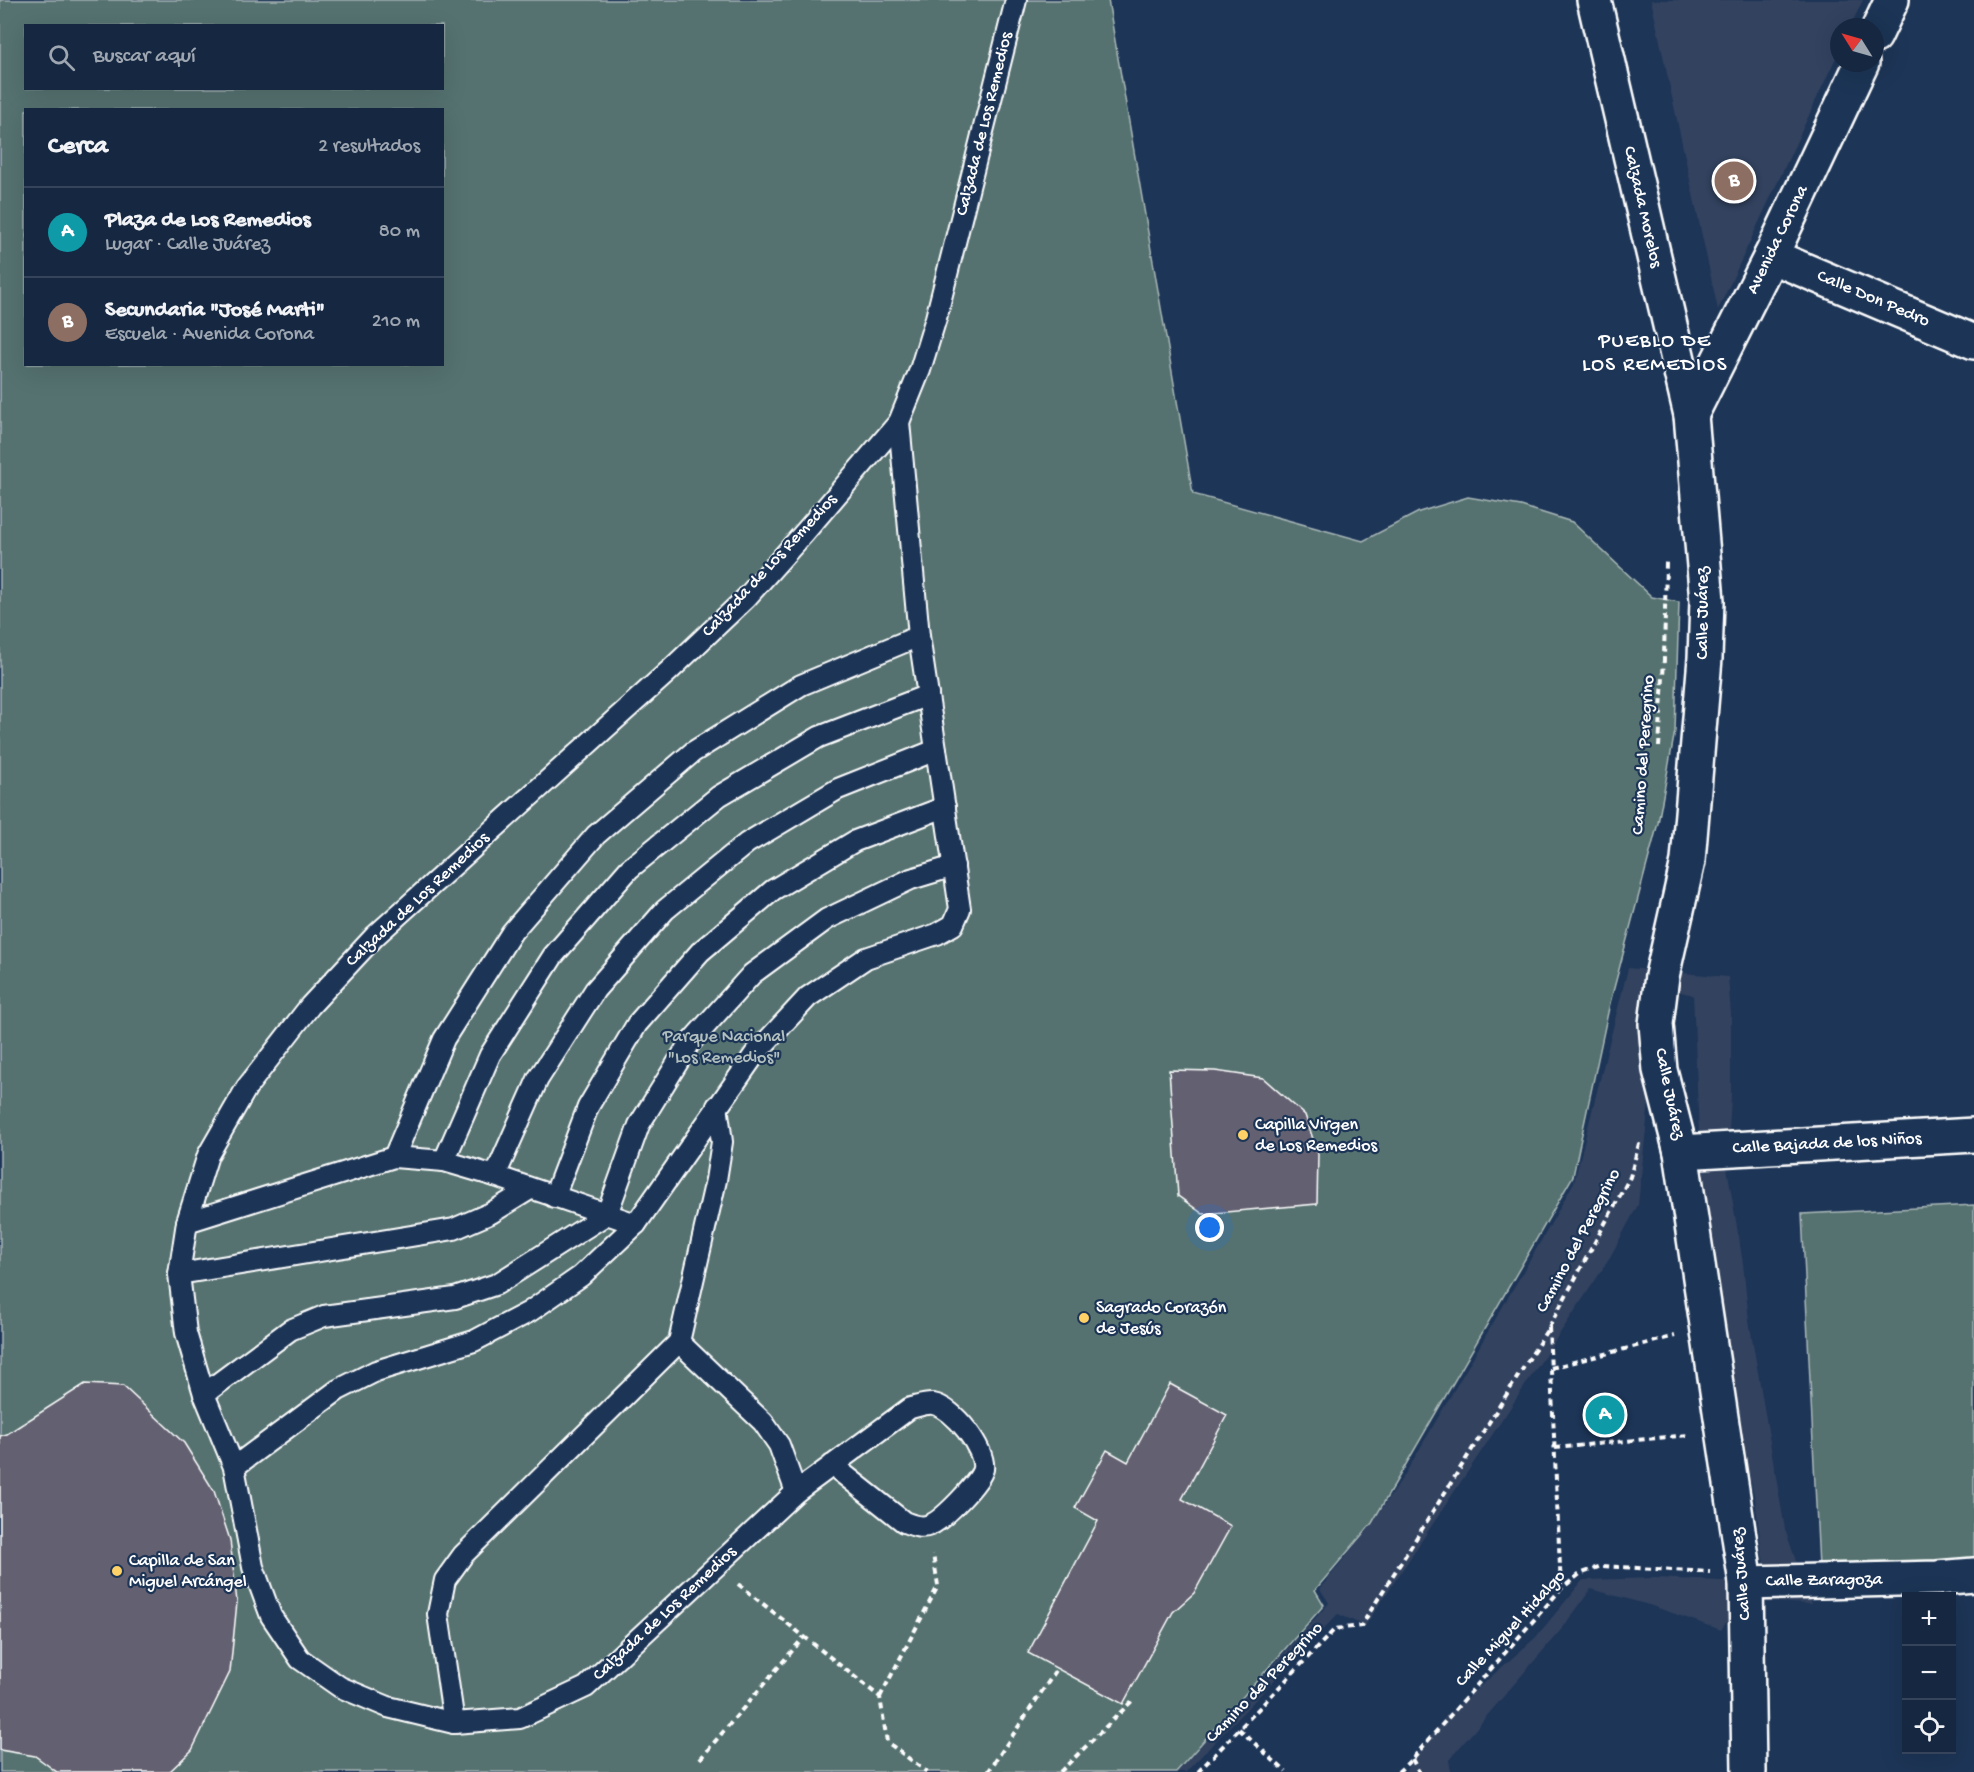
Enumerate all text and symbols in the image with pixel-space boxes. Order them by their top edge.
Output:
north arrow [1830,18,1884,72]
search box [24,24,444,90]
street label: Calzada de Los Remedios [952,29,1018,218]
icon: search [45,41,78,74]
text: Buscar aquí [93,44,196,70]
text: Cerca [48,132,108,163]
text: 2 resultados [318,136,420,159]
street label: Calzada Morelos [1618,144,1666,271]
pin: B [1714,158,1754,204]
street label: Avenida Corona [1743,181,1814,298]
text: Plaza de Los Remedios [105,208,311,234]
text: A [62,221,73,244]
text: 80 m [379,221,420,244]
text: Lugar · Calle Juárez [105,234,270,257]
street label: Calle Don Pedro [1813,266,1933,332]
text: Secundaria "José Marti" [105,298,325,324]
text: B [62,311,73,334]
text: 210 m [372,311,420,334]
text: Escuela · Avenida Corona [105,324,314,347]
district label: PUEBLO DE LOS REMEDIOS [1582,330,1728,379]
street label: Calzada de Los Remedios [698,489,843,642]
street label: Calle Juárez [1693,566,1714,659]
street label: Camino del Peregrino [1628,674,1660,836]
street label: Calzada de Los Remedios [342,827,495,972]
park label: Parque Nacional "Los Remedios" [662,1027,785,1069]
street label: Calle Juárez [1649,1046,1689,1143]
place label: Capilla Virgen de Los Remedios [1255,1115,1379,1157]
marker: Capilla Virgen de Los Remedios [1236,1128,1250,1142]
street label: Calle Bajada de los Niños [1732,1128,1923,1159]
street label: Camino del Peregrino [1532,1165,1626,1317]
your location [1195,1213,1224,1242]
place label: Sagrado Corazón de Jesús [1096,1298,1227,1340]
marker: Sagrado Corazón de Jesús [1077,1311,1091,1325]
pin: A [1586,1392,1624,1438]
street label: Calle Juárez [1727,1526,1757,1621]
street label: Calzada de Los Remedios [589,1541,742,1686]
place label: Capilla de San Miguel Arcángel [129,1551,247,1593]
marker: Capilla de San Miguel Arcángel [110,1564,124,1578]
street label: Calle Miguel Hidalgo [1451,1566,1571,1692]
street label: Calle Zaragoza [1765,1569,1884,1593]
map controls [1902,1592,1956,1754]
button: + [1902,1592,1956,1646]
street label: Camino del Peregrino [1202,1618,1328,1748]
button: − [1902,1646,1956,1700]
button: locate [1902,1700,1956,1754]

